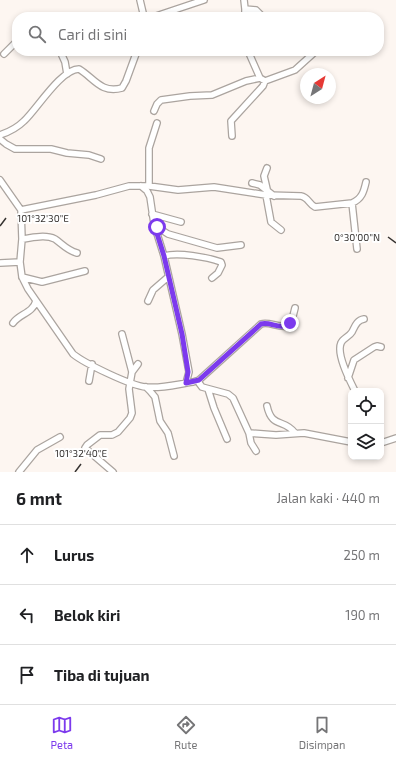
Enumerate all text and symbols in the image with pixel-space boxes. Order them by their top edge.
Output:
search box [12,12,384,56]
icon: search [26,23,48,45]
text: Cari di sini [58,25,127,43]
north arrow [300,68,336,104]
text: 101°32'30"E [17,212,69,224]
route start [148,218,166,236]
text: 0°30'00"N [334,231,380,243]
route end [281,314,299,332]
map controls [348,388,384,460]
button: locate [348,388,384,424]
button: layers [348,424,384,460]
text: 101°32'40"E [55,447,107,459]
text: 6 mnt [16,488,62,508]
text: Jalan kaki · 440 m [276,490,380,506]
icon: ahead [16,544,38,566]
text: Lurus [54,546,94,564]
text: 250 m [344,547,380,563]
icon: left [16,604,38,626]
text: Belok kiri [54,606,120,624]
text: 190 m [345,607,380,623]
icon: arrive [16,664,38,686]
text: Tiba di tujuan [54,666,150,684]
tab: Peta [51,714,73,751]
tab: Rute [174,714,197,751]
tab: Disimpan [299,714,345,751]

